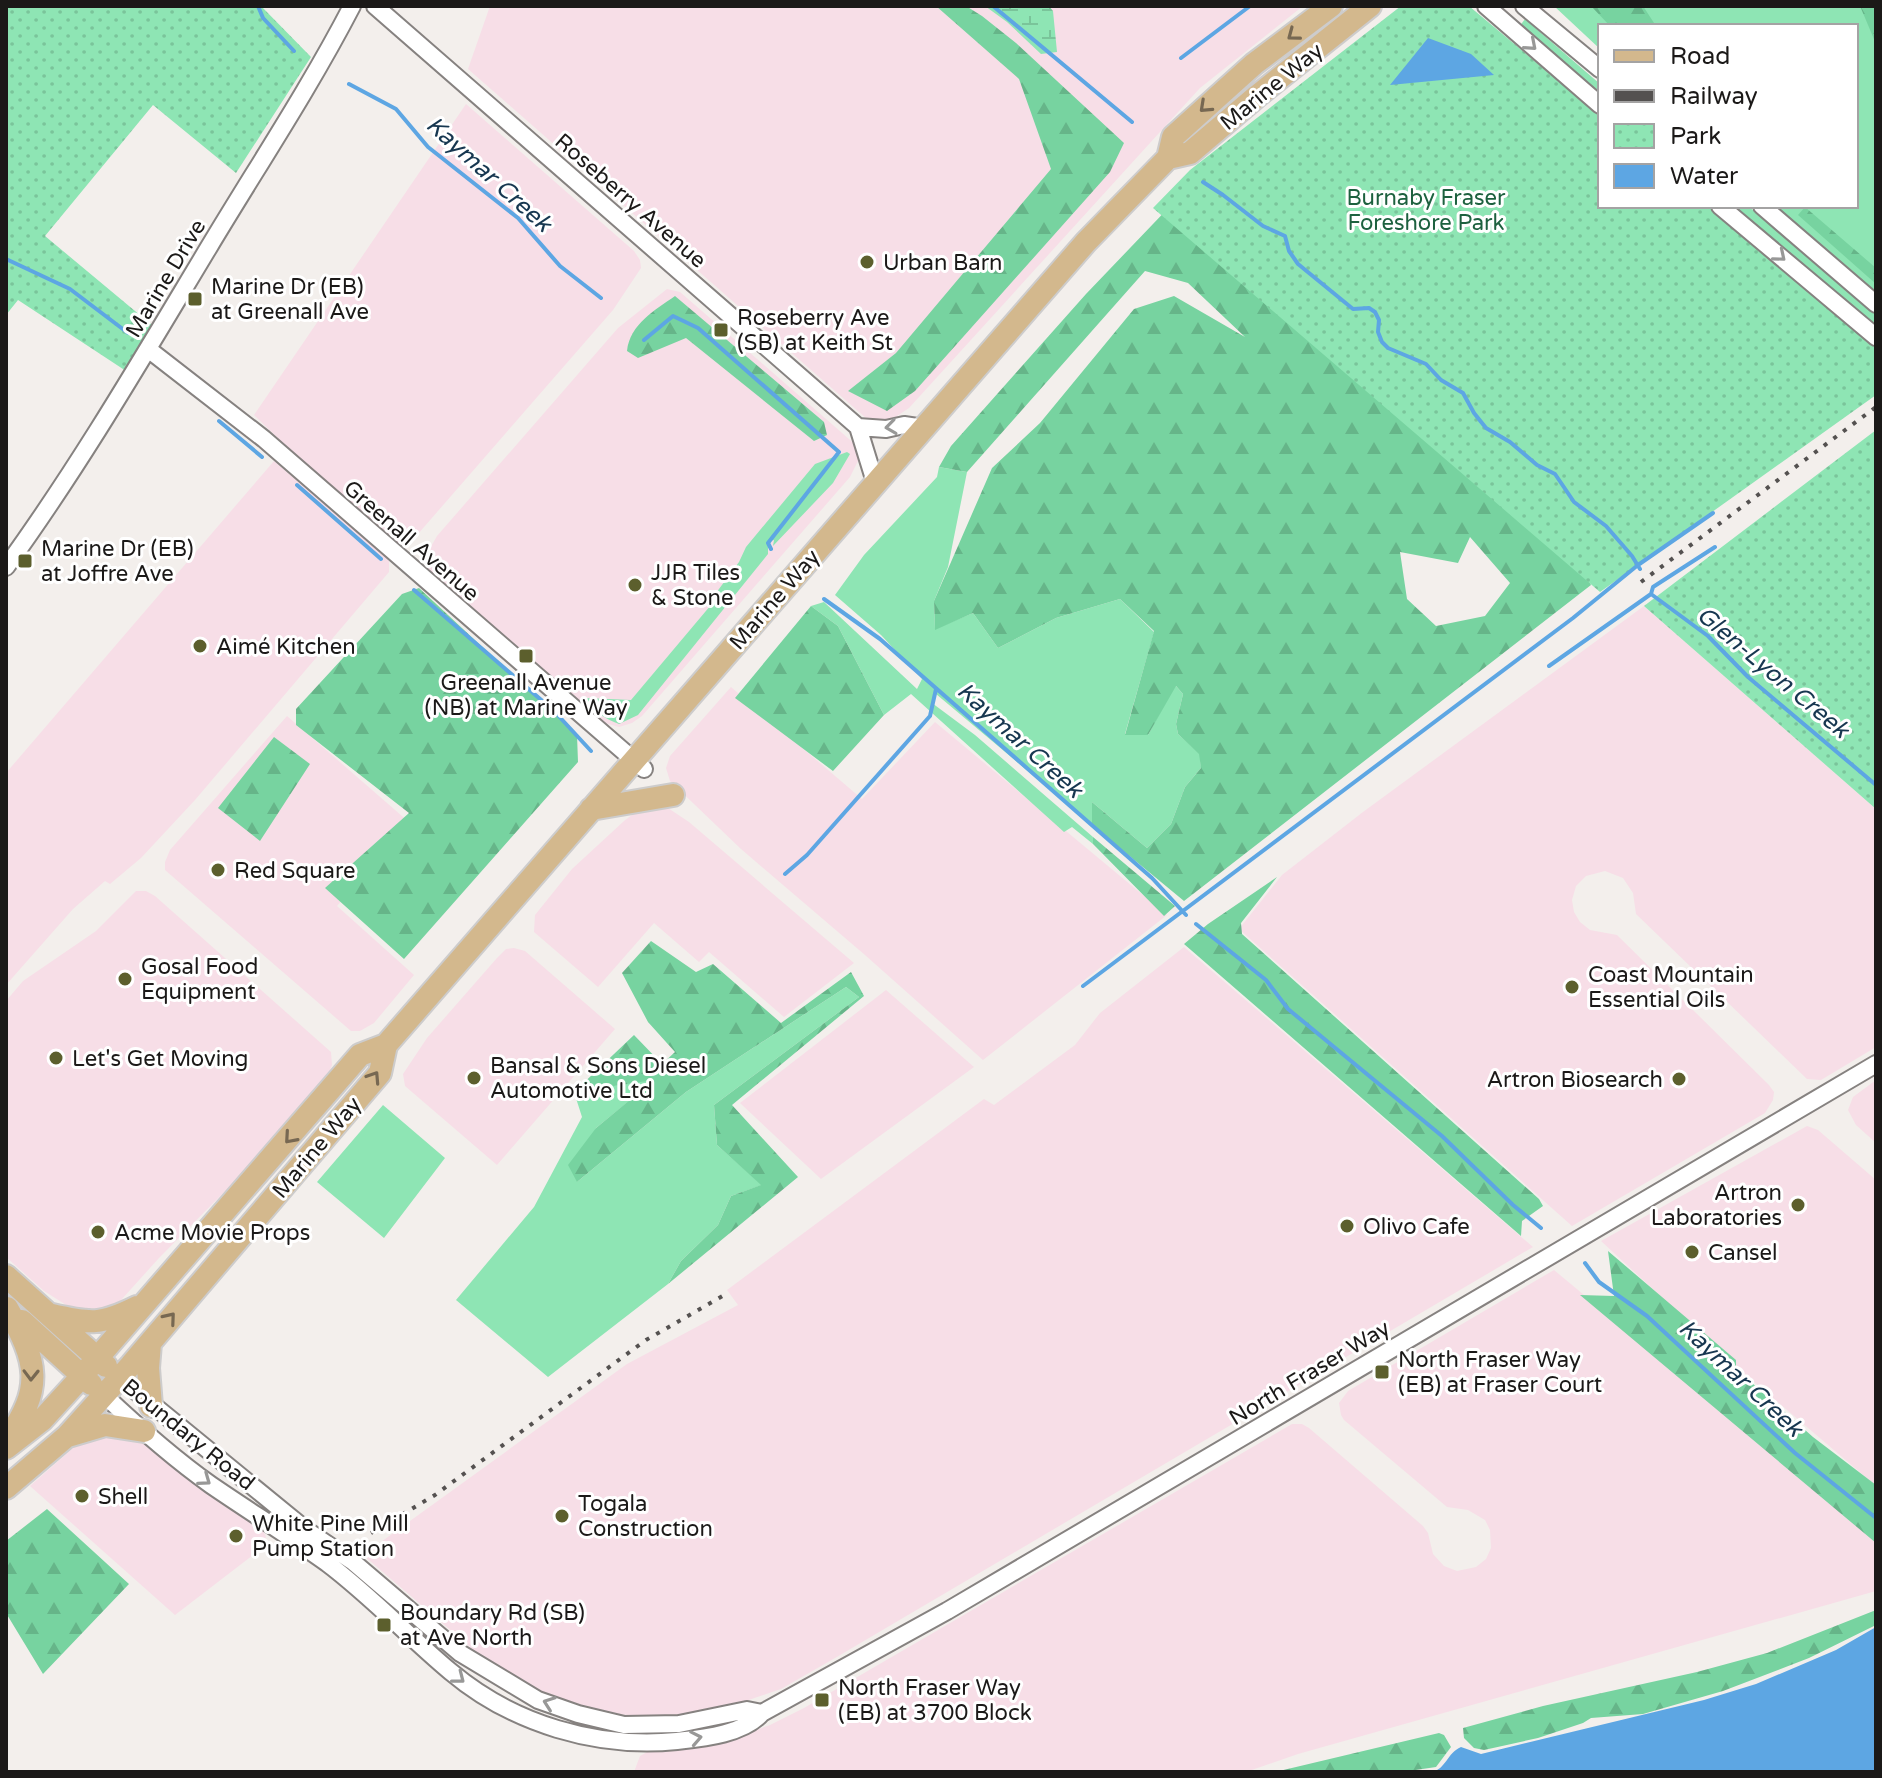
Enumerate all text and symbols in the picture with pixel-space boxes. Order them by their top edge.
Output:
legend [1598,24,1858,208]
one-way arrow [1287,26,1301,40]
one-way arrow [1521,35,1536,50]
street label: Marine Way [1215,37,1328,136]
text: Road [1670,42,1730,71]
text: Railway [1670,82,1758,111]
one-way arrow [1200,97,1214,112]
water label: Kaymar Creek [420,110,559,240]
text: Park [1670,122,1721,151]
street label: Roseberry Avenue [550,128,711,273]
text: Water [1670,162,1739,191]
park label: Burnaby Fraser Foreshore Park [1347,185,1506,236]
street label: Marine Drive [120,215,211,342]
one-way arrow [1770,246,1785,261]
place label: Urban Barn [883,250,1003,276]
marker: Urban Barn [858,253,876,271]
place label: Marine Dr (EB) at Greenall Ave [211,274,369,325]
marker: Marine Dr (EB) at Greenall Ave [186,290,204,308]
place label: Roseberry Ave (SB) at Keith St [737,305,893,356]
marker: Roseberry Ave (SB) at Keith St [712,321,730,339]
one-way arrow [884,418,897,435]
street label: Greenall Avenue [338,475,484,607]
place label: Marine Dr (EB) at Joffre Ave [41,536,194,587]
street label: Marine Way [724,544,826,655]
marker: Marine Dr (EB) at Joffre Ave [16,552,34,570]
place label: JJR Tiles & Stone [651,560,740,611]
marker: JJR Tiles & Stone [626,576,644,594]
water label: Glen-Lyon Creek [1691,600,1856,746]
place label: Aimé Kitchen [216,634,356,660]
marker: Aimé Kitchen [191,637,209,655]
marker: Greenall Avenue (NB) at Marine Way [517,647,535,665]
place label: Greenall Avenue (NB) at Marine Way [424,670,628,721]
water label: Kaymar Creek [951,676,1090,806]
place label: Red Square [234,858,355,884]
marker: Red Square [209,861,227,879]
place label: Gosal Food Equipment [141,954,258,1005]
place label: Coast Mountain Essential Oils [1588,962,1754,1013]
marker: Gosal Food Equipment [116,970,134,988]
marker: Coast Mountain Essential Oils [1563,978,1581,996]
place label: Let's Get Moving [72,1046,249,1072]
marker: Let's Get Moving [47,1049,65,1067]
place label: Bansal & Sons Diesel Automotive Ltd [490,1053,706,1104]
place label: Artron Biosearch [1487,1067,1663,1093]
marker: Bansal & Sons Diesel Automotive Ltd [465,1069,483,1087]
marker: Artron Biosearch [1670,1070,1688,1088]
one-way arrow [364,1071,379,1086]
street label: Marine Way [267,1091,367,1204]
one-way arrow [285,1128,300,1143]
place label: Artron Laboratories [1651,1180,1782,1231]
marker: Artron Laboratories [1789,1196,1807,1214]
place label: Olivo Cafe [1363,1214,1470,1240]
marker: Olivo Cafe [1338,1217,1356,1235]
place label: Acme Movie Props [114,1220,310,1246]
marker: Acme Movie Props [89,1223,107,1241]
place label: Cansel [1708,1240,1778,1266]
marker: Cansel [1683,1243,1701,1261]
one-way arrow [161,1313,175,1328]
water label: Kaymar Creek [1673,1314,1810,1444]
street label: North Fraser Way [1224,1315,1395,1431]
place label: North Fraser Way (EB) at Fraser Court [1398,1347,1602,1398]
marker: North Fraser Way (EB) at Fraser Court [1373,1363,1391,1381]
one-way arrow [22,1369,40,1382]
street label: Boundary Road [117,1373,260,1496]
one-way arrow [196,1470,211,1484]
place label: Shell [98,1484,148,1510]
marker: Shell [73,1487,91,1505]
place label: Togala Construction [578,1491,713,1542]
marker: Togala Construction [553,1507,571,1525]
place label: White Pine Mill Pump Station [252,1511,409,1562]
marker: White Pine Mill Pump Station [227,1527,245,1545]
place label: Boundary Rd (SB) at Ave North [400,1600,585,1651]
marker: Boundary Rd (SB) at Ave North [375,1616,393,1634]
one-way arrow [450,1668,465,1682]
place label: North Fraser Way (EB) at 3700 Block [838,1675,1032,1726]
marker: North Fraser Way (EB) at 3700 Block [813,1691,831,1709]
one-way arrow [543,1696,557,1713]
one-way arrow [690,1730,703,1747]

